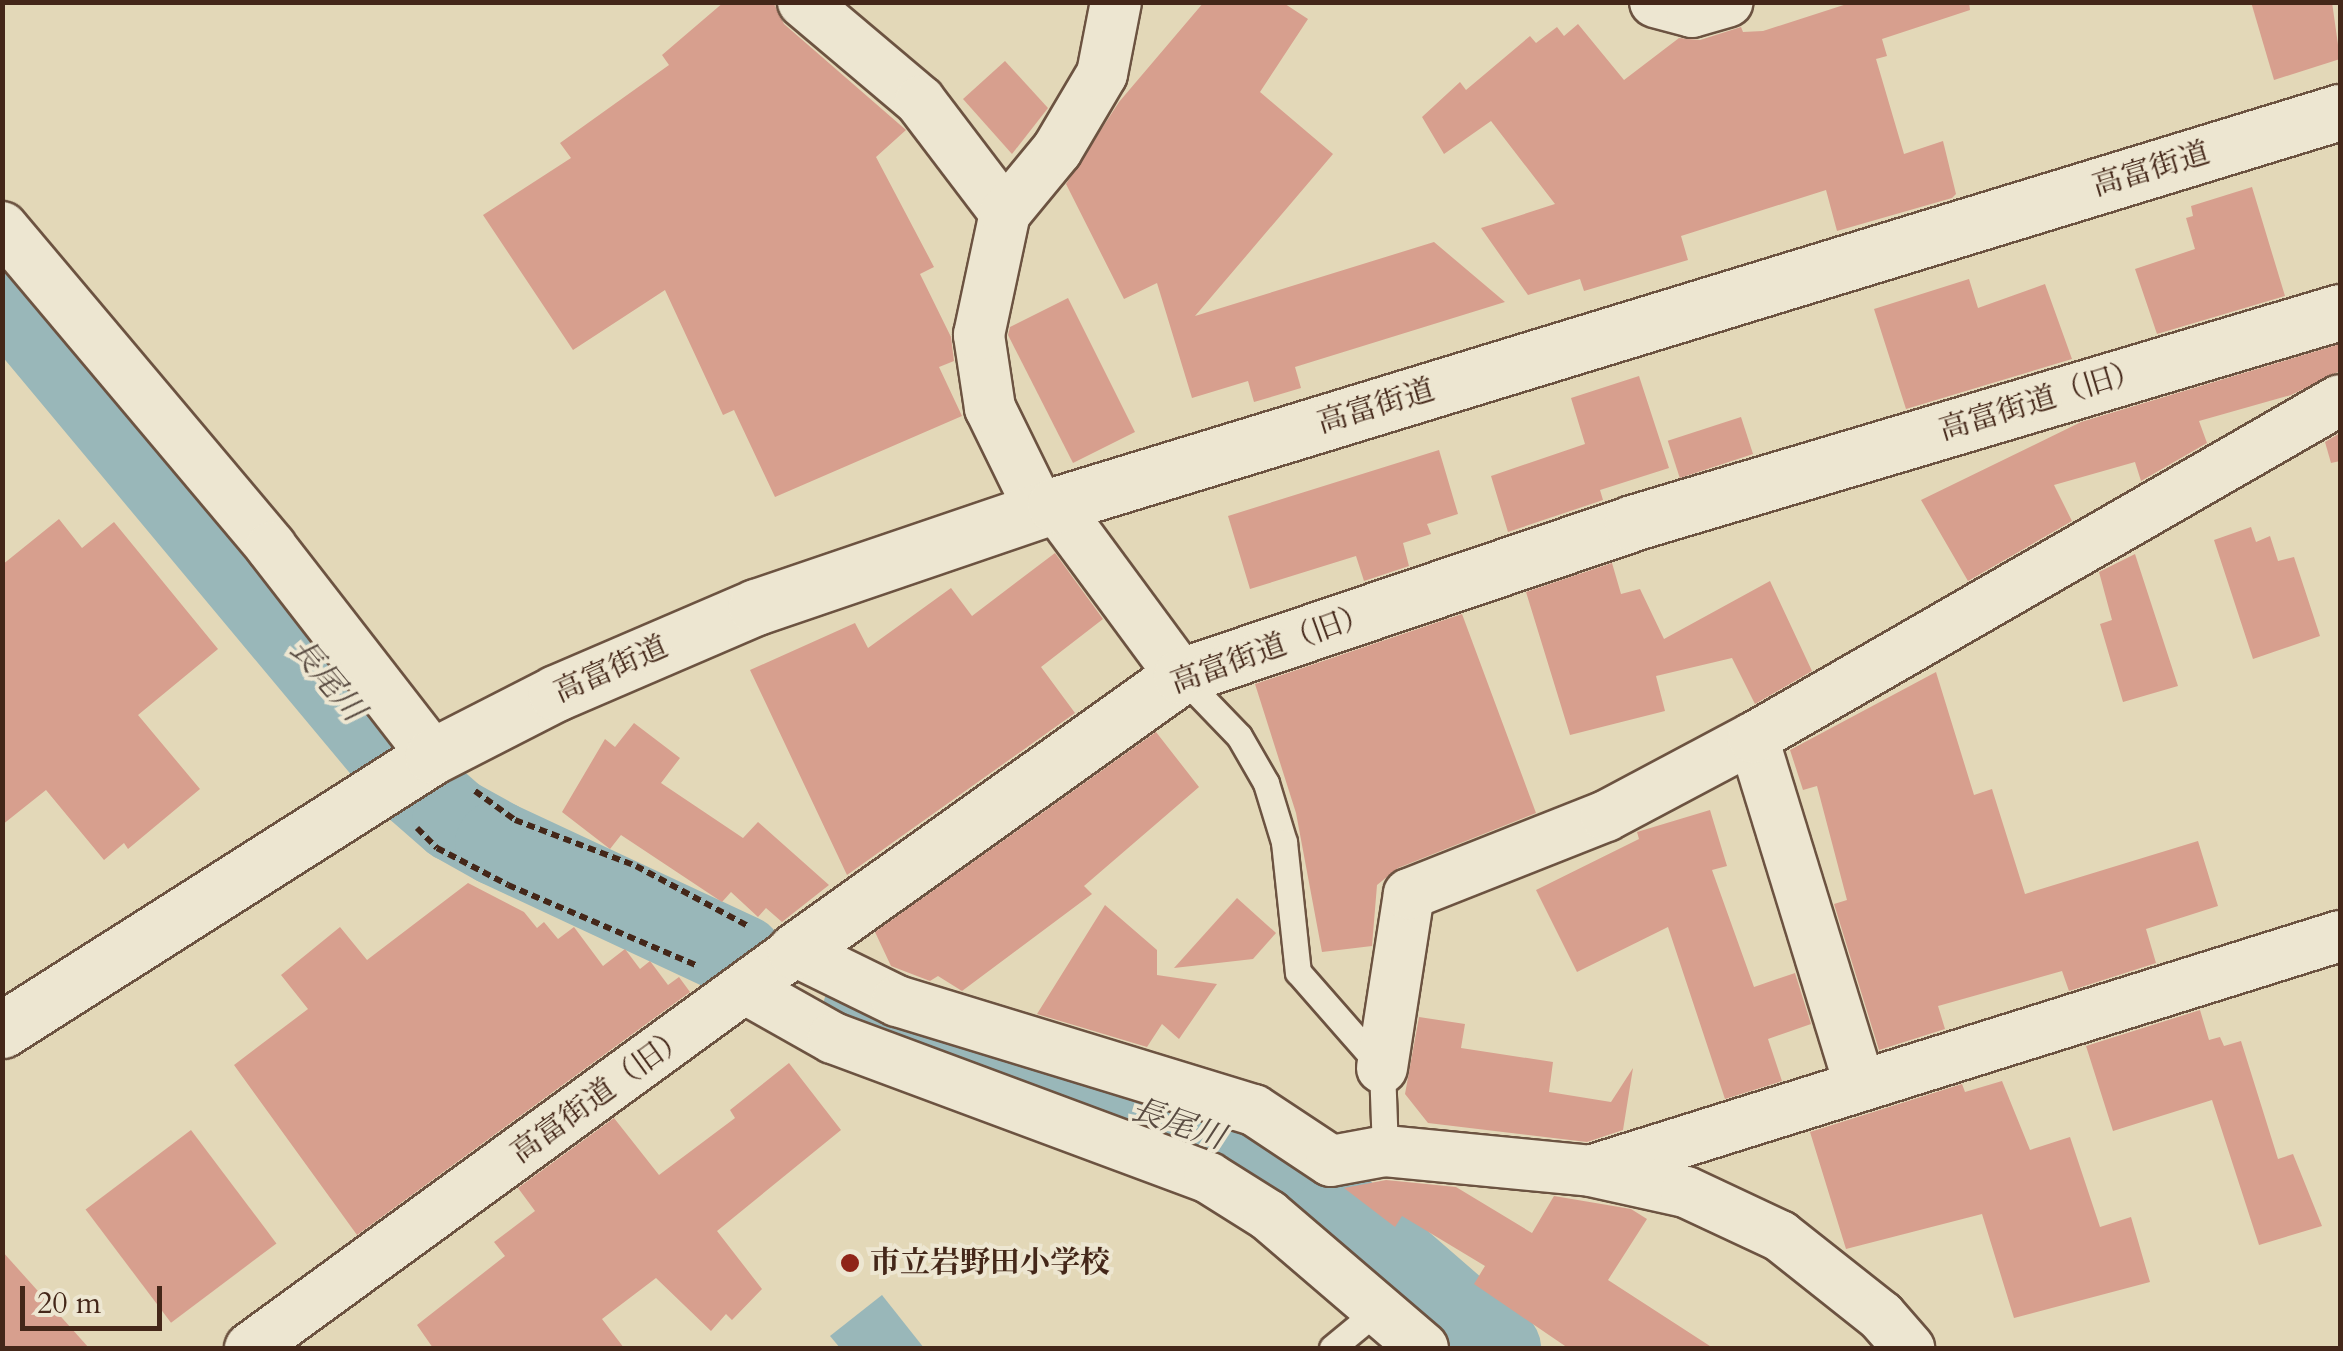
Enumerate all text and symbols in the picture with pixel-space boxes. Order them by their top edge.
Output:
street label: 高富街道 [2088,135,2214,205]
street label: 高富街道（旧） [1935,353,2147,449]
street label: 高富街道 [1313,372,1439,442]
street label: 高富街道（旧） [1166,596,1376,702]
street label: 高富街道 [549,629,673,711]
water label: 長尾川 [281,631,373,729]
street label: 高富街道（旧） [504,1019,696,1171]
water label: 長尾川 [1126,1090,1230,1158]
place label: 市立岩野田小学校 [870,1245,1110,1281]
marker: 市立岩野田小学校 [839,1252,861,1274]
scale bar [25,1266,168,1328]
text: 20 m [37,1283,101,1324]

